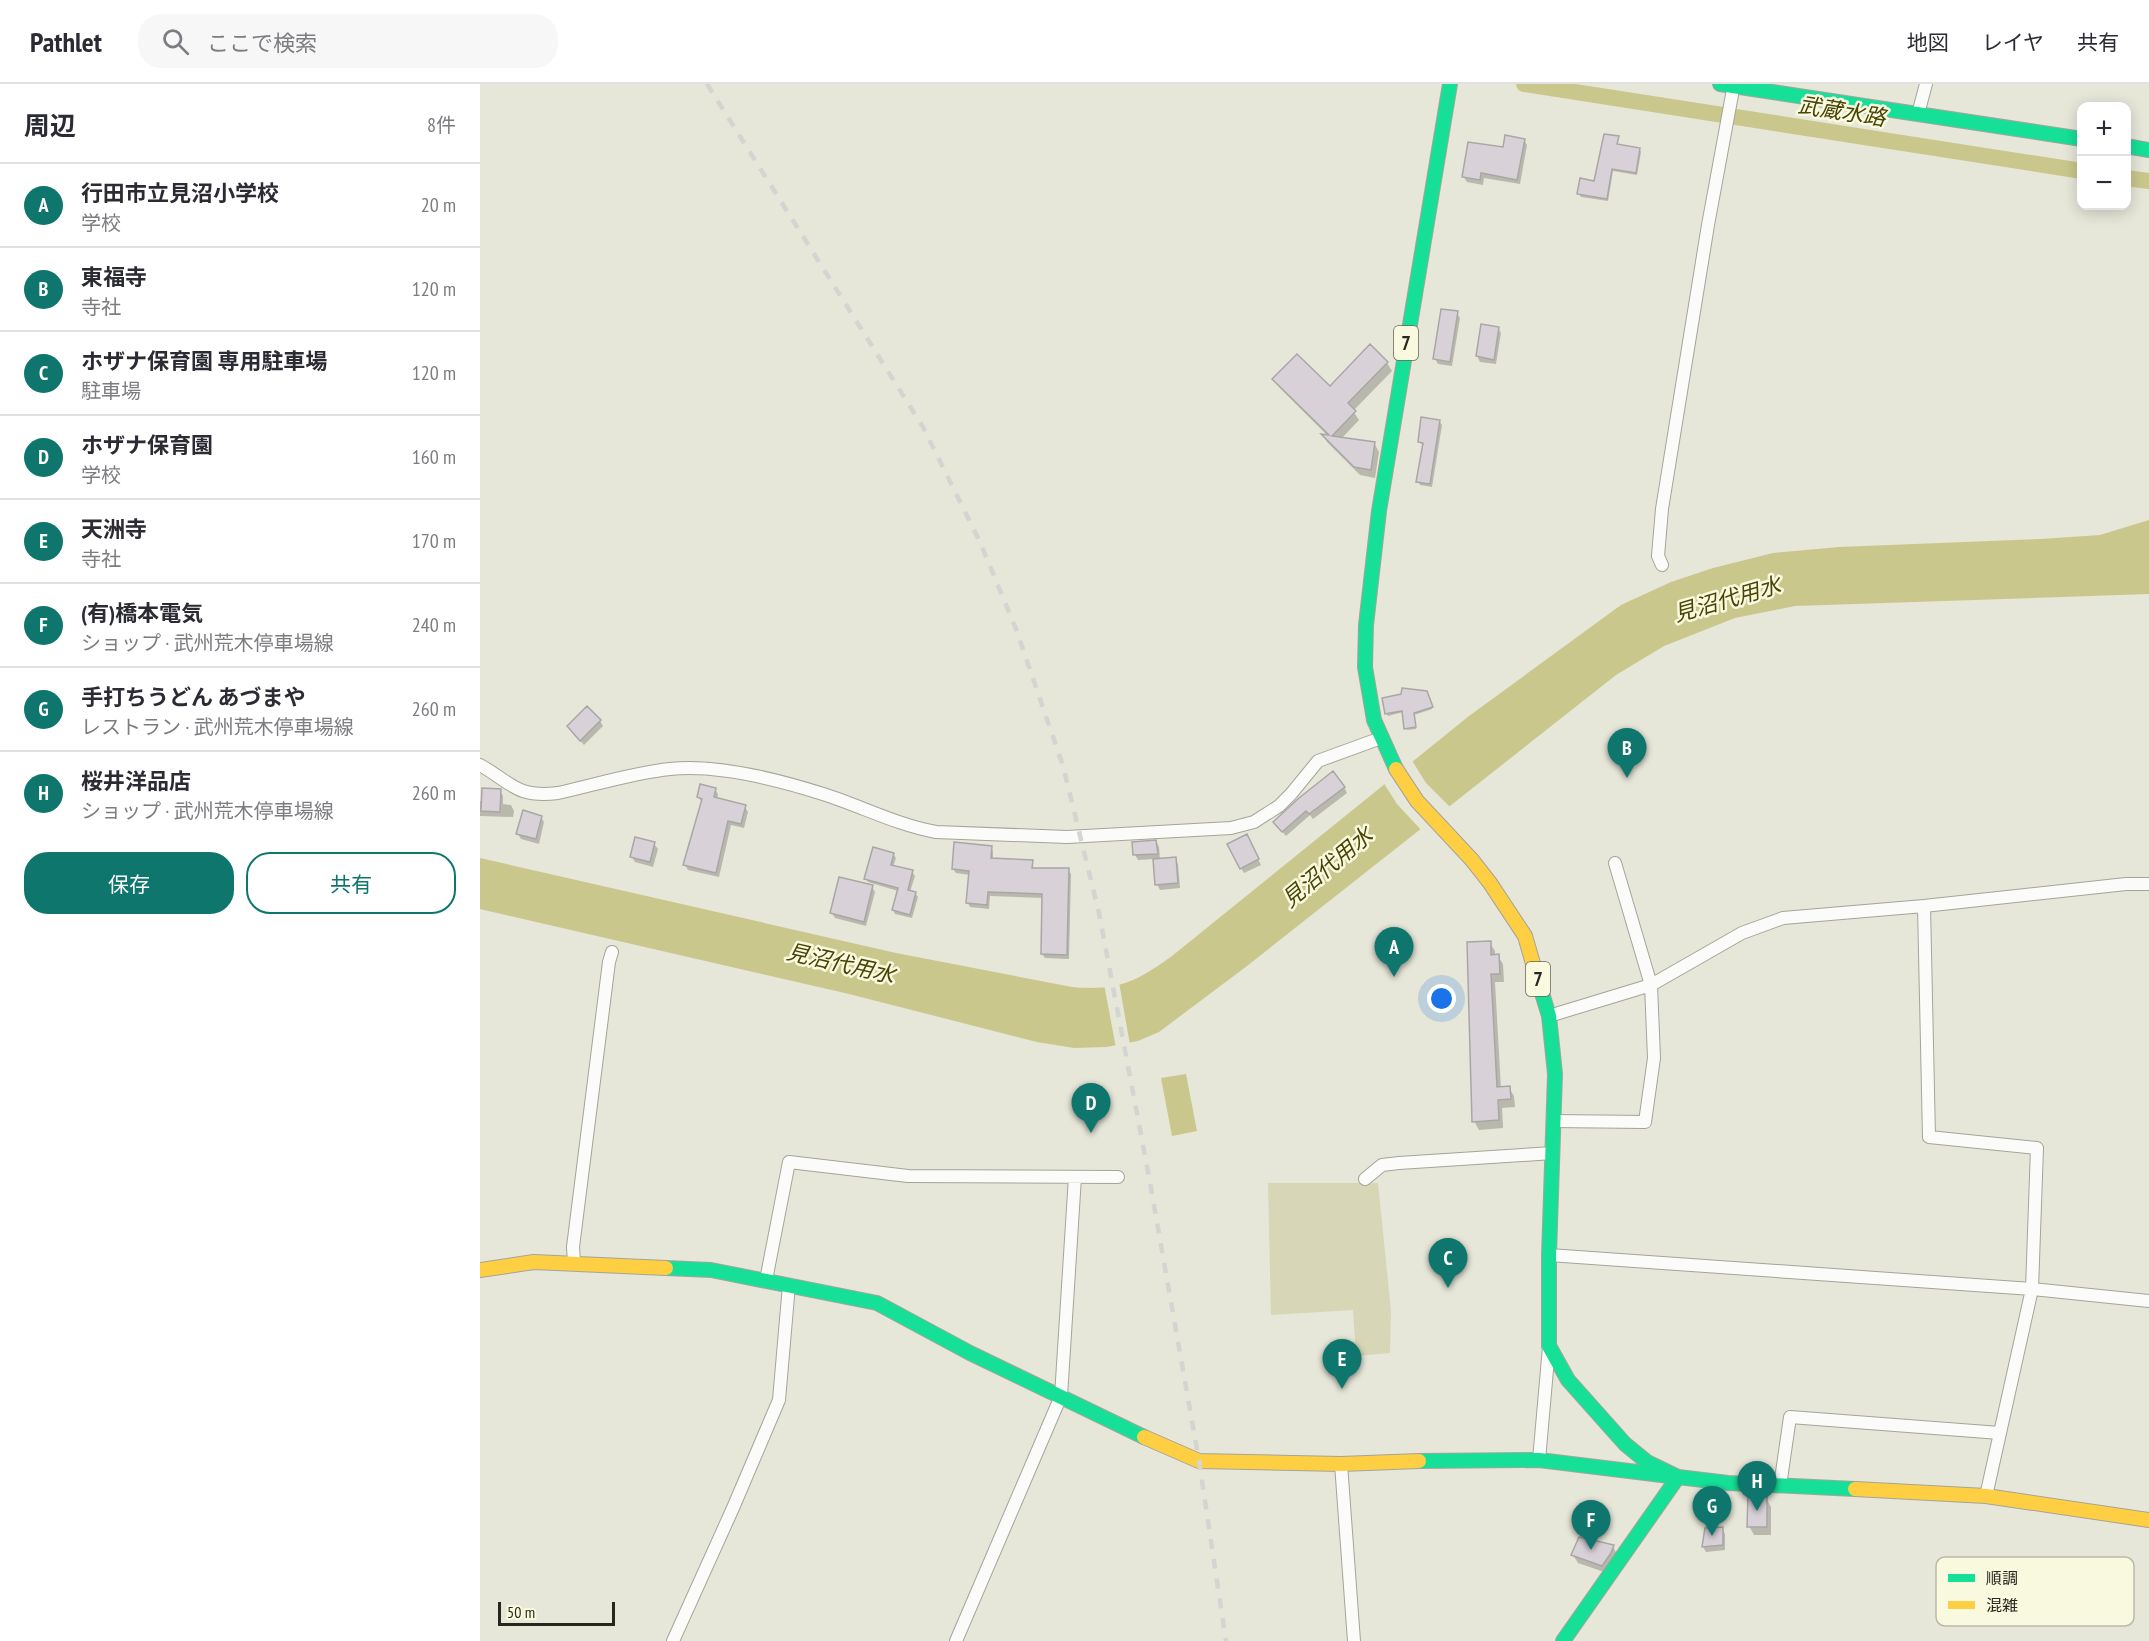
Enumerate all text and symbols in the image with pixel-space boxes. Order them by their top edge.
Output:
search box [138,14,558,68]
text: Pathlet [30,23,102,60]
icon: search [159,25,192,58]
text: ここで検索 [207,29,317,57]
text: 地図 [1907,29,1949,56]
text: レイヤ [1982,29,2044,56]
text: 共有 [2077,29,2119,56]
water label: 武蔵水路 [1796,90,1890,132]
map controls [2077,102,2131,210]
button: + [2077,102,2131,156]
text: 周辺 [24,109,76,142]
text: 8件 [427,112,456,138]
button: − [2077,156,2131,210]
text: 行田市立見沼小学校 [81,179,279,207]
text: A [38,192,49,218]
text: 20 m [421,192,456,218]
text: 学校 [81,210,121,236]
text: 東福寺 [81,263,147,291]
text: B [39,276,48,302]
text: 120 m [412,276,456,302]
text: 寺社 [81,294,121,320]
road number: 7 [1394,326,1418,360]
text: ホザナ保育園 専用駐車場 [81,347,328,375]
text: C [39,360,48,386]
text: 120 m [412,360,456,386]
text: 駐車場 [81,378,141,404]
text: ホザナ保育園 [81,431,213,459]
text: D [38,444,49,470]
text: 160 m [412,444,456,470]
text: 学校 [81,462,121,488]
text: 天洲寺 [81,515,147,543]
text: E [39,528,48,554]
text: 170 m [412,528,456,554]
text: 寺社 [81,546,121,572]
water label: 見沼代用水 [1670,570,1786,628]
text: (有)橋本電気 [81,599,203,627]
text: F [39,612,48,638]
text: 240 m [412,612,456,638]
text: ショップ · 武州荒木停車場線 [81,630,334,656]
text: 手打ちうどん あづまや [81,683,306,711]
text: G [38,696,49,722]
text: 260 m [412,696,456,722]
text: レストラン · 武州荒木停車場線 [81,714,354,740]
pin: B [1608,728,1646,778]
text: 桜井洋品店 [81,767,191,795]
text: H [38,780,49,806]
text: 260 m [412,780,456,806]
text: ショップ · 武州荒木停車場線 [81,798,334,824]
water label: 見沼代用水 [1276,820,1380,913]
button: 保存 [24,852,234,914]
button: 共有 [246,852,456,914]
pin: A [1374,928,1414,977]
water label: 見沼代用水 [784,937,900,989]
road number: 7 [1526,962,1550,996]
your location [1427,984,1456,1013]
pin: D [1072,1084,1110,1133]
pin: C [1428,1238,1468,1288]
pin: E [1322,1340,1362,1389]
pin: H [1738,1462,1776,1511]
pin: G [1692,1486,1732,1536]
pin: F [1572,1500,1610,1550]
legend [1936,1557,2134,1626]
text: 順調 [1986,1568,2018,1588]
text: 混雑 [1986,1595,2018,1615]
scale bar [498,1599,615,1626]
text: 50 m [507,1602,535,1622]

